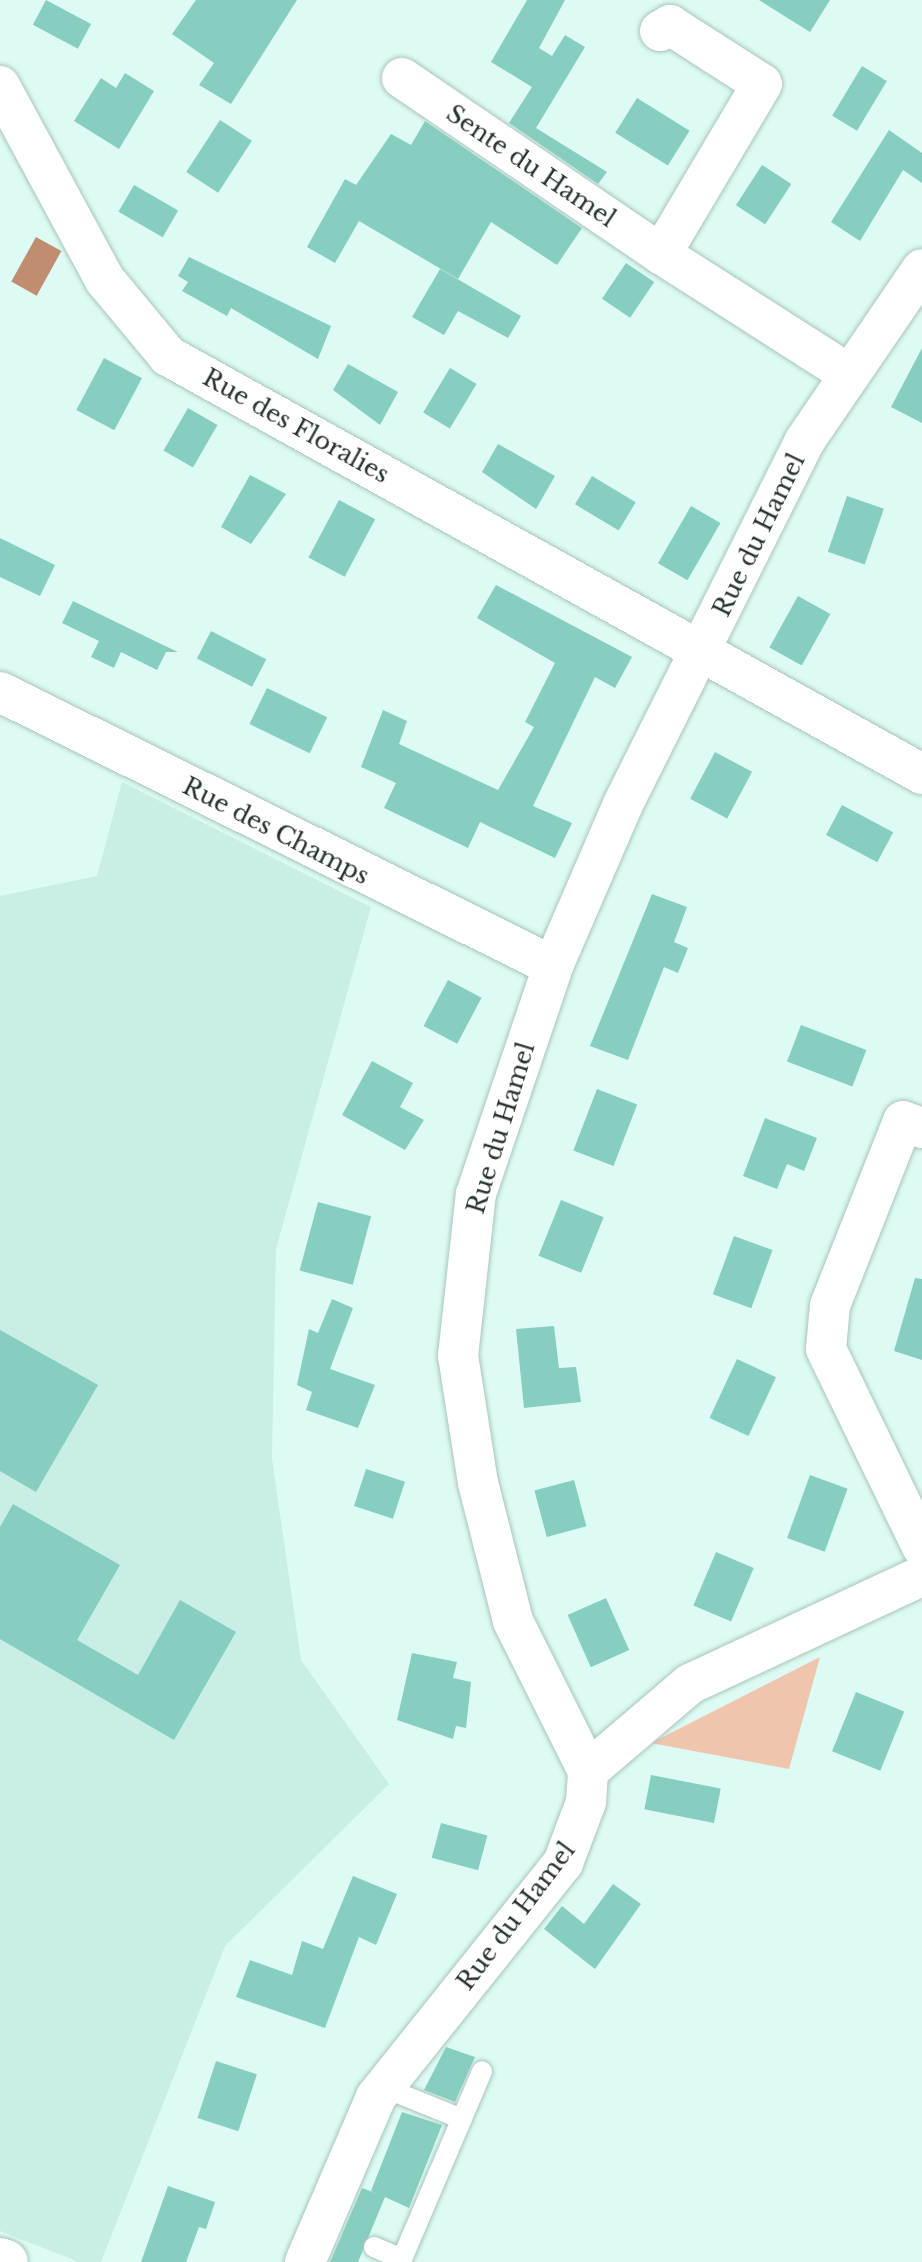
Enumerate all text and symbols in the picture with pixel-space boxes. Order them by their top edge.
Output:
street label: Sente du Hamel [441,99,621,233]
street label: Rue des Floralies [198,363,394,489]
street label: Rue du Hamel [707,449,811,621]
street label: Rue des Champs [178,772,374,890]
street label: Rue du Hamel [461,1039,541,1217]
street label: Rue du Hamel [451,1836,581,1996]

